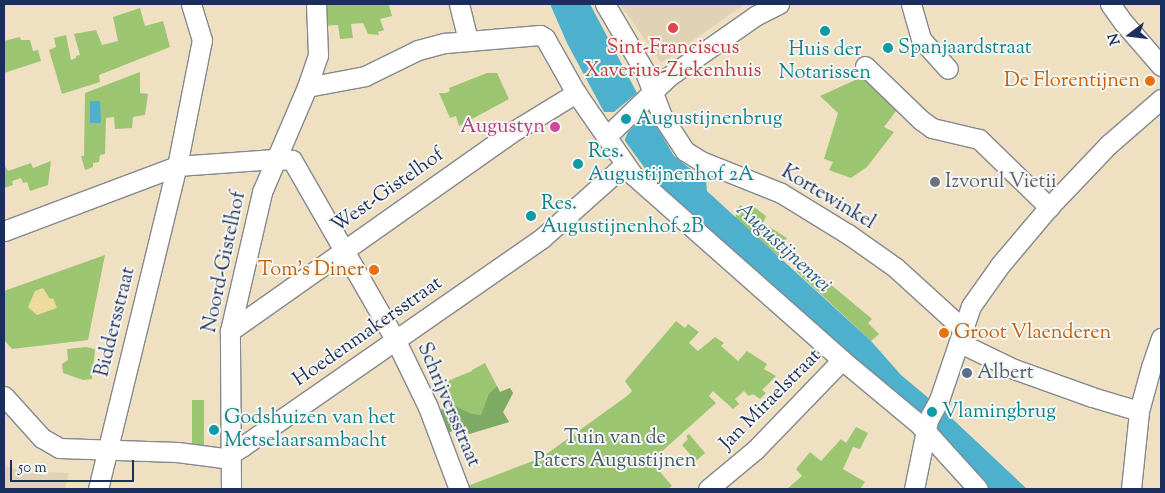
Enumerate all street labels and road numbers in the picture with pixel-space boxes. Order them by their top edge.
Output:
street label: West-Gistelhof [327,143,449,239]
street label: Kortewinkel [777,160,879,236]
street label: Noord-Gistelhof [198,189,252,335]
street label: Biddersstraat [91,265,141,379]
street label: Hoedenmakersstraat [289,272,447,392]
street label: Schrijversstraat [411,339,485,471]
street label: Jan Miraelstraat [715,344,827,456]

